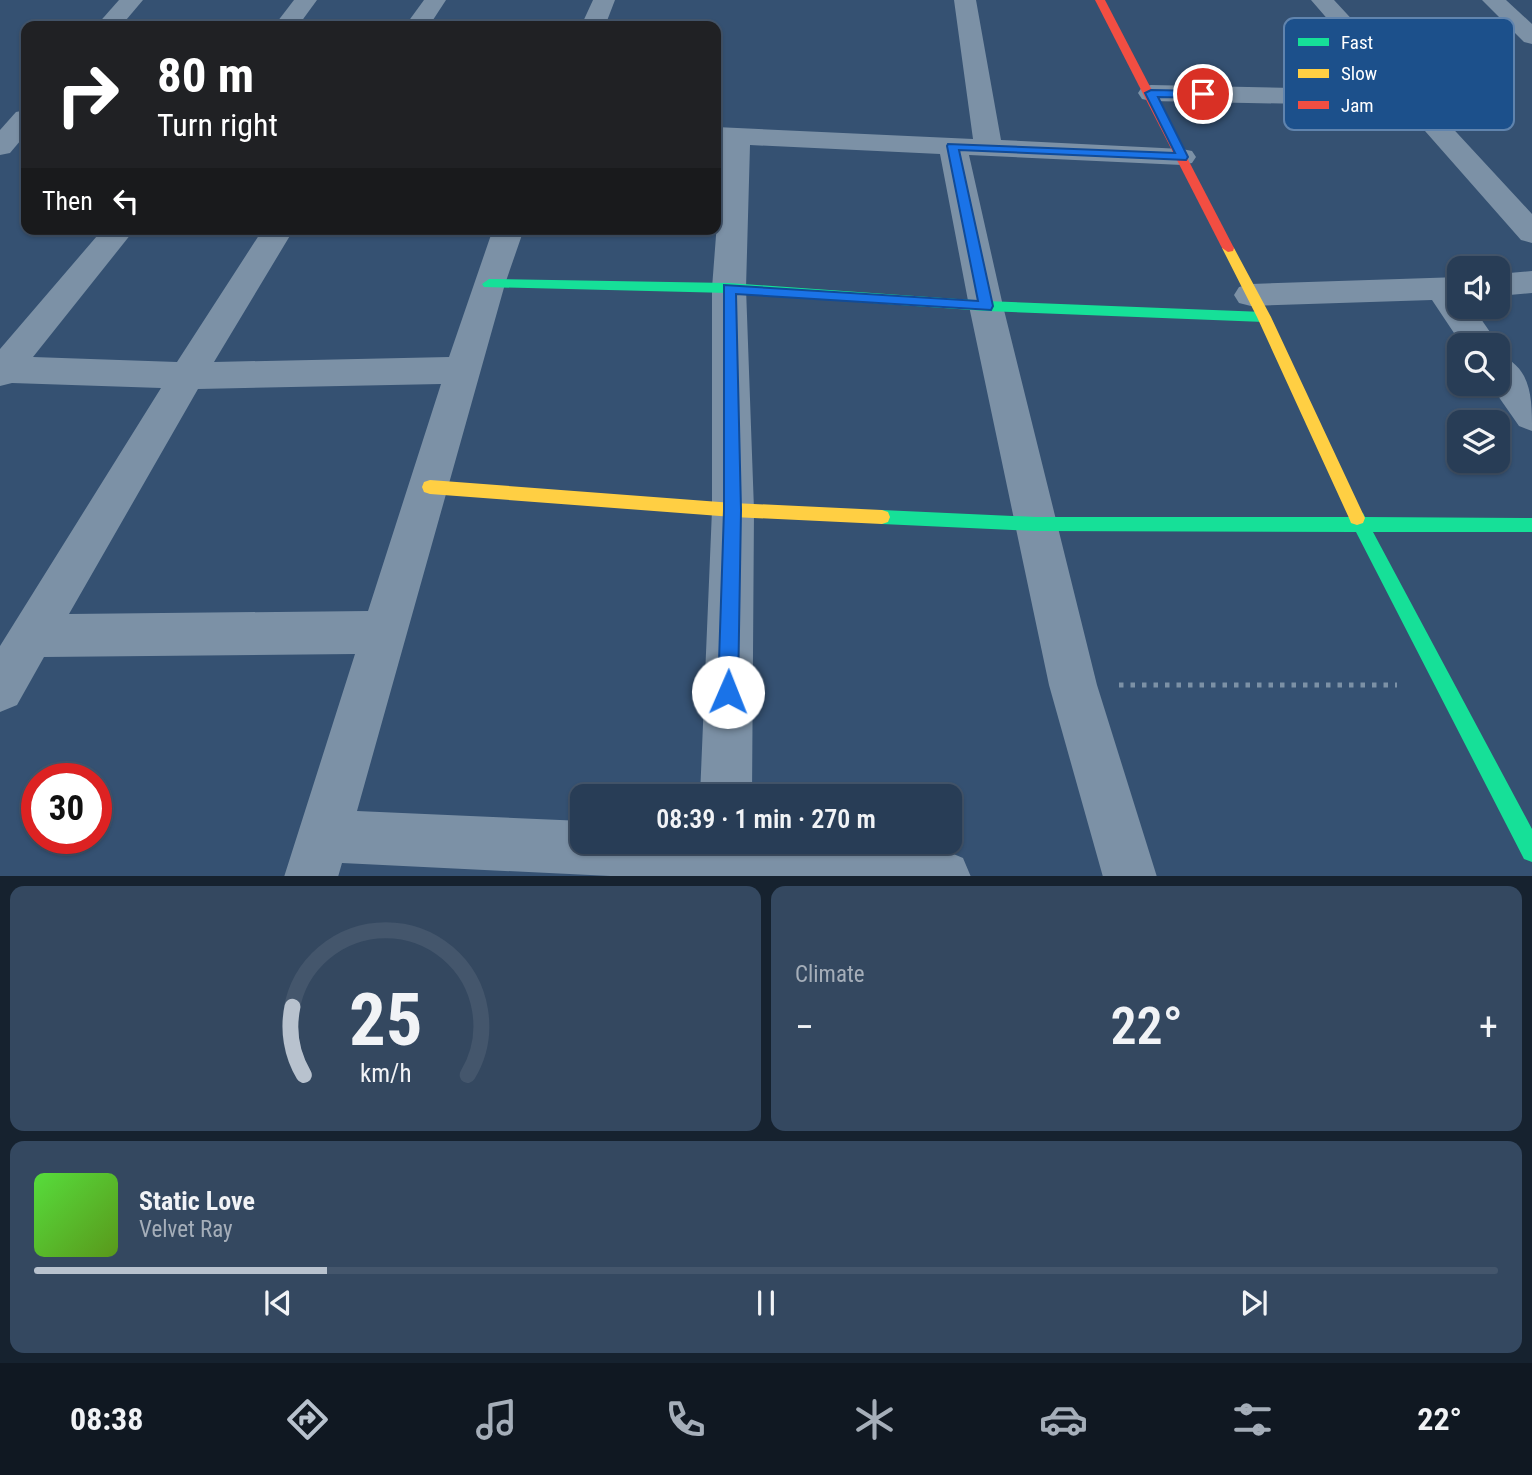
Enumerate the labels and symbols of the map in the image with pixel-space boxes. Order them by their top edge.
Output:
legend [1284,18,1514,130]
text: Fast [1341,31,1373,54]
text: Slow [1341,62,1377,85]
pin [1173,64,1233,124]
text: Jam [1341,94,1374,117]
position arrow [691,655,765,729]
speed limit sign: 30 [21,763,112,854]

